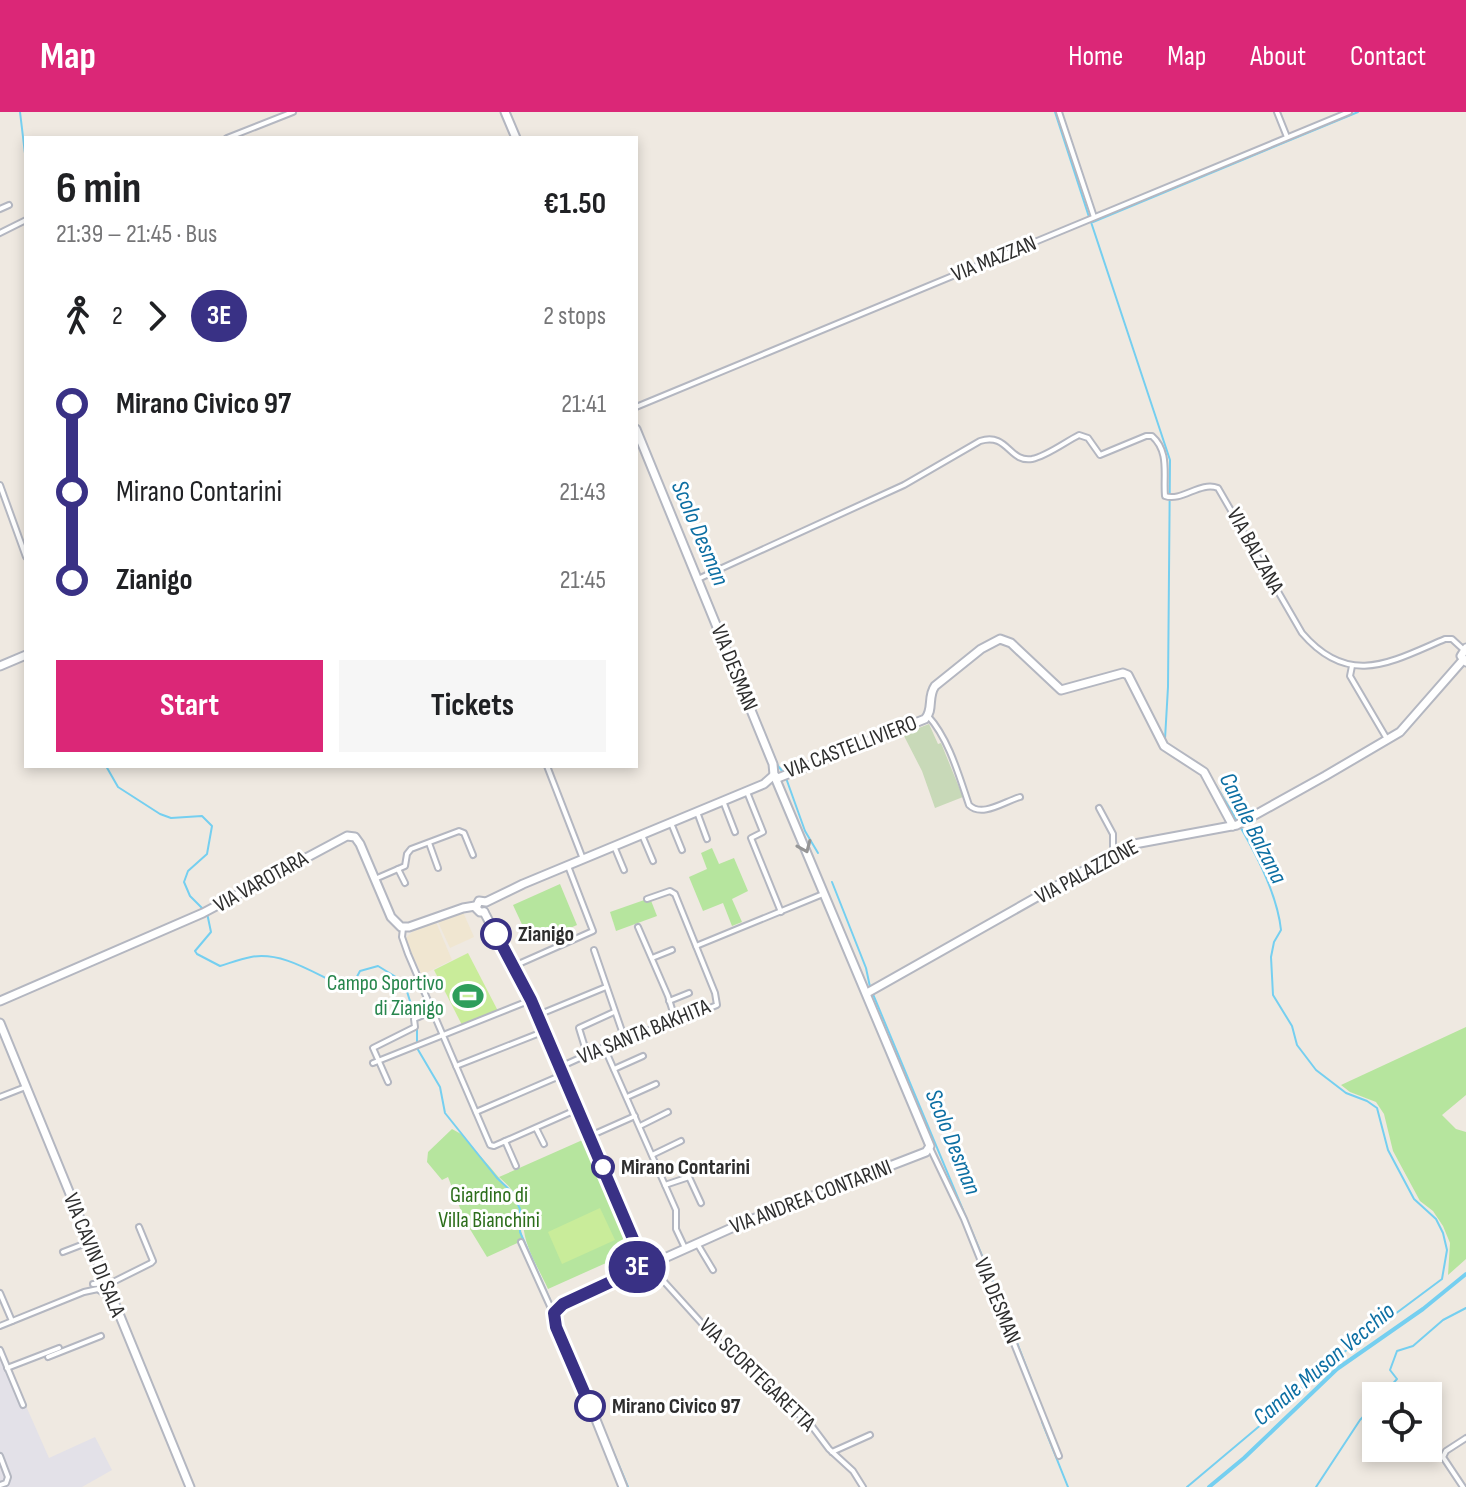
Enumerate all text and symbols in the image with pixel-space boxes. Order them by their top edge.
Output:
text: Map [40,34,96,79]
text: Home [1068,40,1123,73]
text: Map [1167,40,1206,73]
text: About [1250,40,1306,73]
text: Contact [1350,40,1426,73]
text: 6 min [56,162,141,215]
text: €1.50 [544,186,606,222]
text: 21:39 – 21:45 · Bus [56,219,217,250]
street label: VIA MAZZAN [948,230,1040,288]
icon: walk [56,294,100,338]
icon: forward [135,294,179,338]
text: 3E [207,299,231,332]
text: 2 [112,301,123,332]
text: 2 stops [543,301,606,332]
text: Mirano Civico 97 [116,386,291,422]
text: 21:41 [561,389,606,420]
text: Mirano Contarini [116,474,282,510]
water label: Scolo Desman [665,476,735,590]
text: 21:43 [559,477,606,508]
street label: VIA BALZANA [1220,503,1290,599]
text: Zianigo [116,562,193,598]
text: 21:45 [560,565,606,596]
street label: VIA DESMAN [705,621,763,715]
button: Start [56,660,323,752]
button: Tickets [339,660,606,752]
street label: VIA CASTELLIVIERO [781,709,921,785]
water label: Canale Balzana [1213,768,1293,888]
street label: VIA PALAZZONE [1031,834,1143,910]
one-way arrow [795,839,811,853]
street label: VIA VAROTARA [209,845,313,919]
marker: Zianigo [481,919,511,949]
place label: Zianigo [518,921,574,948]
place label: Campo Sportivo di Zianigo [327,970,444,1022]
sports icon: Campo Sportivo di Zianigo [451,979,485,1013]
street label: VIA SANTA BAKHITA [574,993,715,1071]
water label: Scolo Desman [919,1085,987,1199]
place label: Mirano Contarini [621,1154,750,1181]
street label: VIA ANDREA CONTARINI [726,1154,896,1240]
marker: Mirano Contarini [592,1156,614,1178]
park label: Giardino di Villa Bianchini [438,1182,540,1234]
street label: VIA CAVIN DI SALA [57,1189,131,1321]
line badge: 3E [601,1241,673,1293]
text: 3E [625,1250,649,1283]
street label: VIA DESMAN [968,1254,1026,1348]
water label: Canale Muson Vecchio [1247,1296,1401,1432]
street label: VIA SCORTEGARETTA [693,1313,821,1438]
map controls [1362,1382,1442,1462]
button: locate [1362,1382,1442,1462]
marker: Mirano Civico 97 [575,1391,605,1421]
place label: Mirano Civico 97 [612,1393,741,1420]

